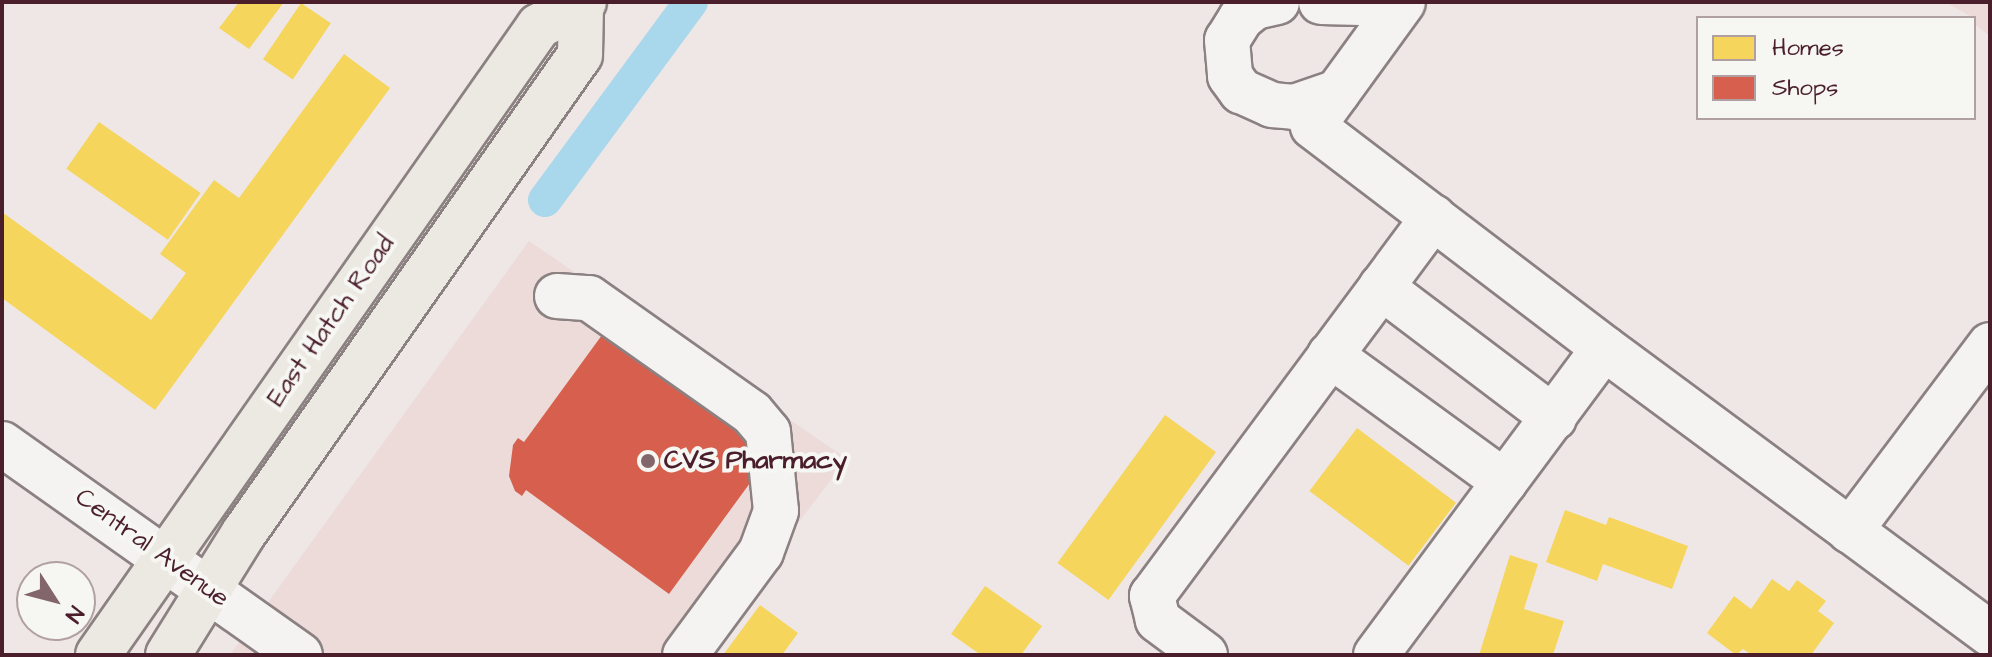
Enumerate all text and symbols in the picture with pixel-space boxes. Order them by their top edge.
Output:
legend [1696,16,1976,120]
text: Homes [1772,31,1844,65]
text: Shops [1772,71,1838,105]
street label: East Hatch Road [260,230,402,412]
place label: CVS Pharmacy [664,445,847,477]
marker: CVS Pharmacy [639,452,657,470]
street label: Central Avenue [69,482,235,614]
north arrow [16,561,96,641]
text: N [58,600,91,629]

